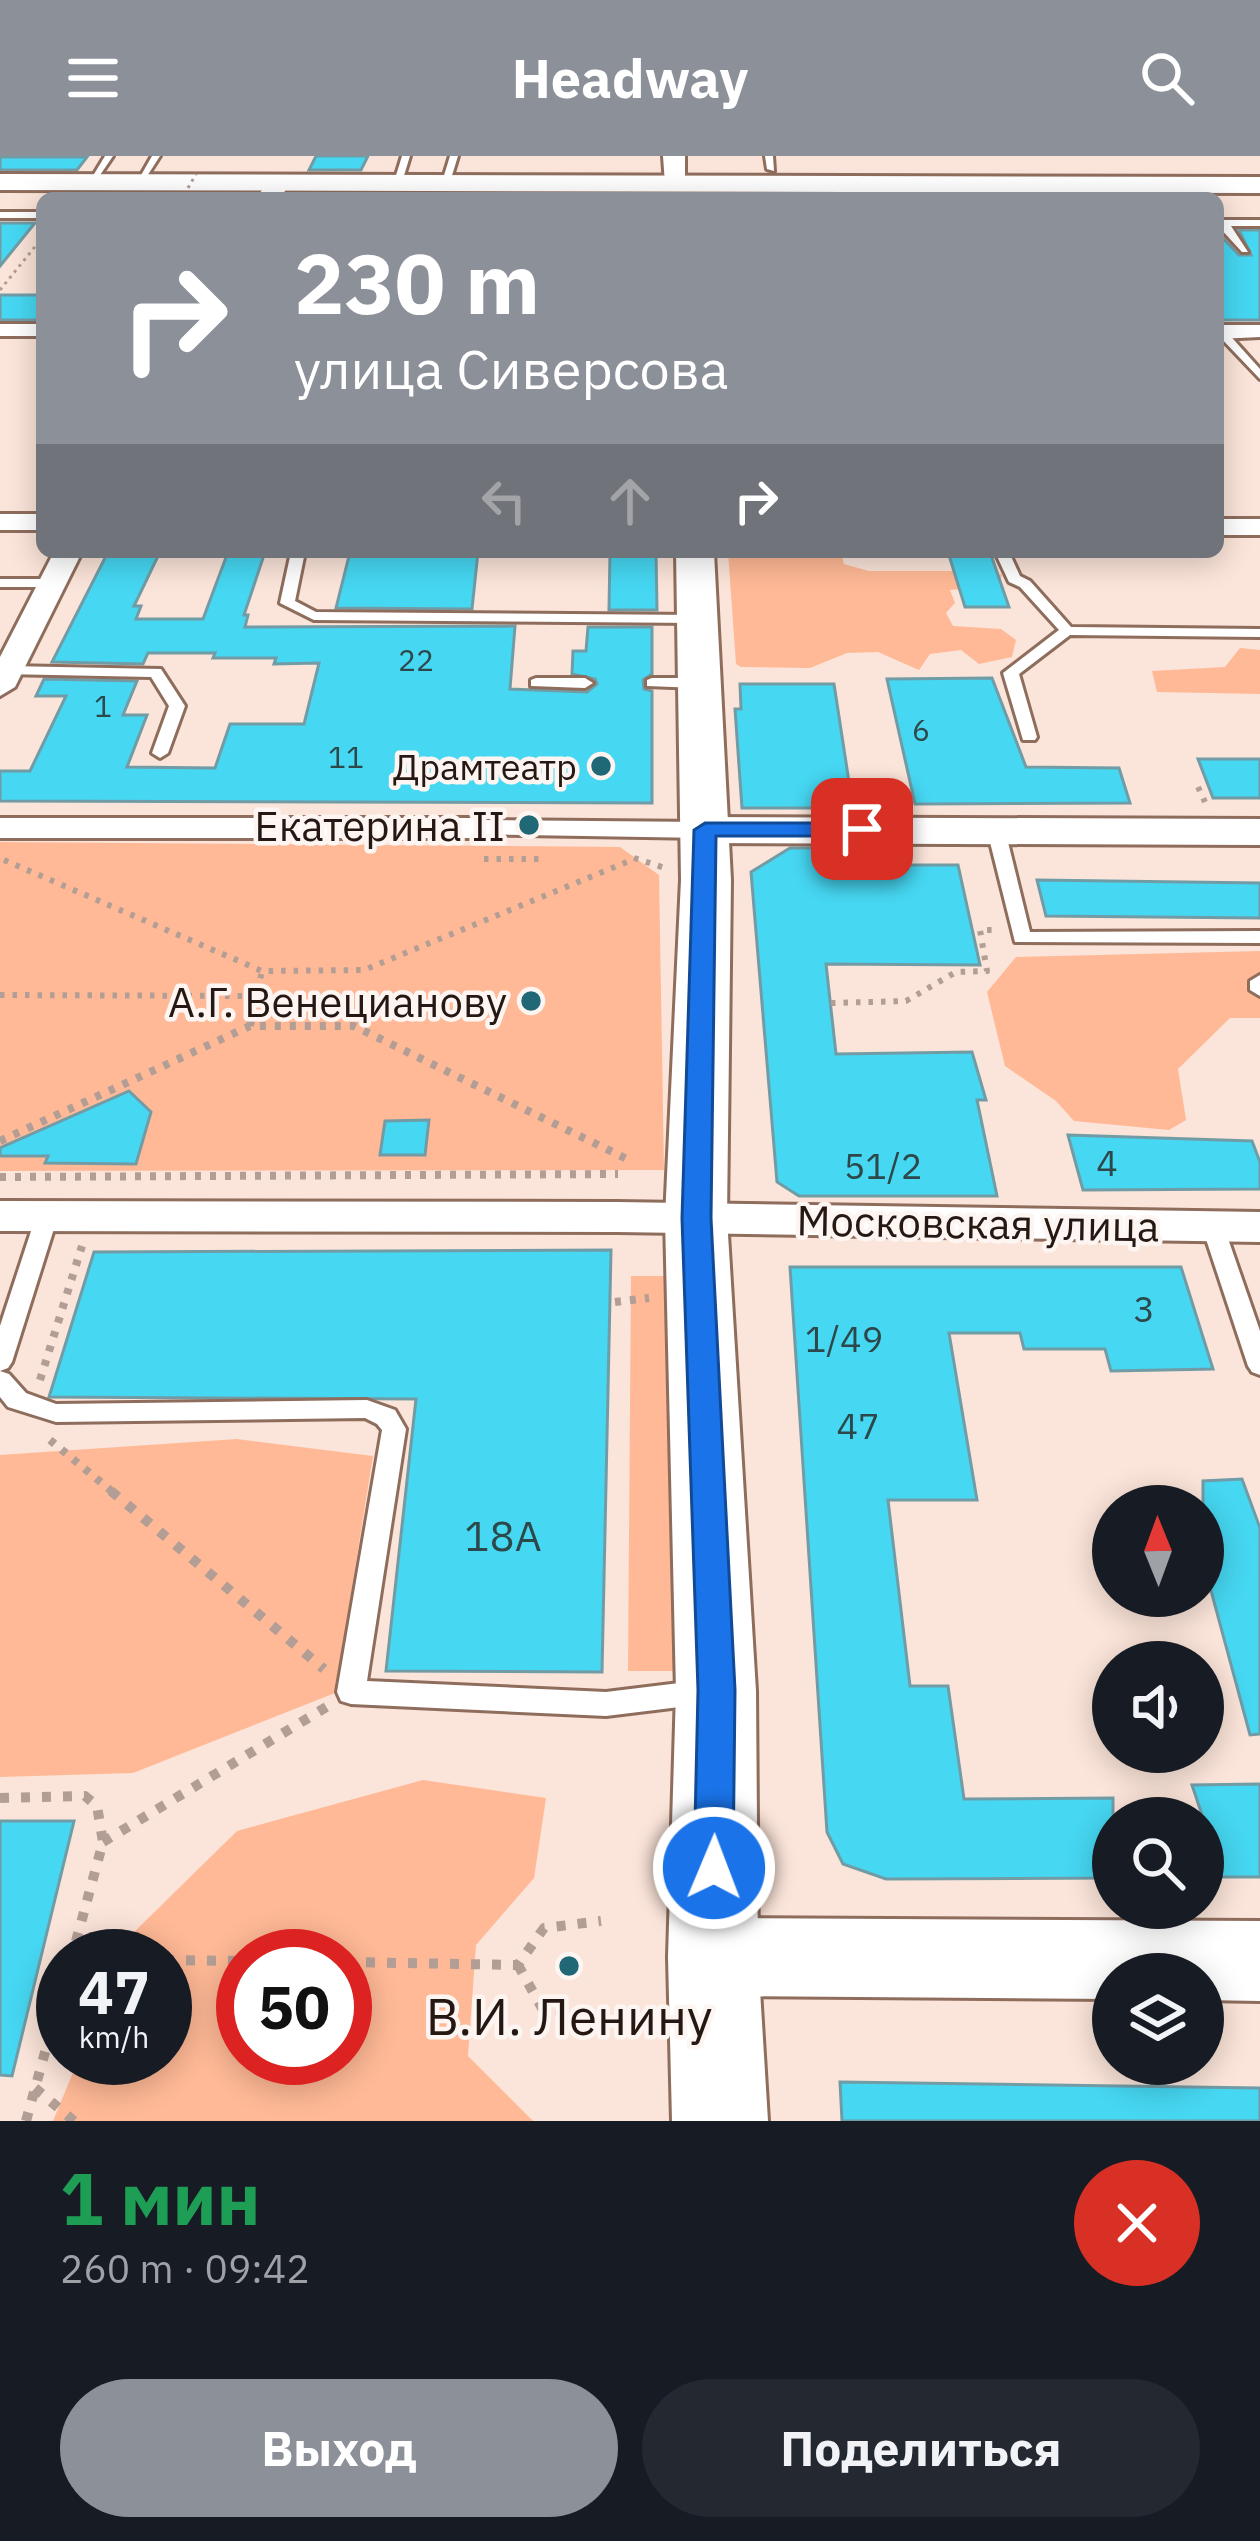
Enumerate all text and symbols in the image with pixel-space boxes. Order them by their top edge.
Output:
text: Headway [512,43,748,113]
icon: menu [60,45,126,111]
icon: search [1134,45,1200,111]
text: 230 m [294,228,540,337]
icon: right [96,240,252,396]
text: улица Сиверсова [294,334,728,404]
icon: left [471,468,537,534]
icon: ahead [597,468,663,534]
icon: right [723,468,789,534]
house number: 22 [398,640,434,679]
house number: 1 [94,686,112,725]
house number: 6 [912,710,930,749]
house number: 11 [328,737,364,776]
place label: Драмтеатр [393,743,577,790]
marker: Драмтеатр [588,753,614,779]
pin [811,778,913,880]
icon: arrive [829,796,895,862]
place label: Екатерина II [254,798,505,853]
marker: Екатерина II [516,812,542,838]
place label: А.Г. Венецианову [168,974,507,1029]
marker: А.Г. Венецианову [518,988,544,1014]
house number: 4 [1096,1139,1118,1186]
house number: 51/2 [844,1142,922,1189]
street label: Московская улица [796,1192,1160,1254]
house number: 3 [1133,1285,1155,1332]
house number: 1/49 [805,1315,883,1362]
house number: 47 [836,1402,880,1449]
north arrow [1092,1485,1224,1617]
map controls [1092,1485,1224,2085]
house number: 18А [464,1508,542,1563]
button: sound [1092,1641,1224,1773]
button: search [1092,1797,1224,1929]
position arrow [651,1805,777,1931]
speed limit sign: 50 [216,1929,372,2085]
text: 47 [78,1952,150,2031]
marker: В.И. Ленину [556,1953,582,1979]
button: layers [1092,1953,1224,2085]
place label: В.И. Ленину [426,1983,712,2049]
text: km/h [79,2017,149,2056]
text: 1 мин [60,2151,261,2245]
button: close [1074,2160,1200,2286]
text: 260 m · 09:42 [60,2243,310,2294]
button: Выход [60,2379,618,2517]
button: Поделиться [642,2379,1200,2517]

